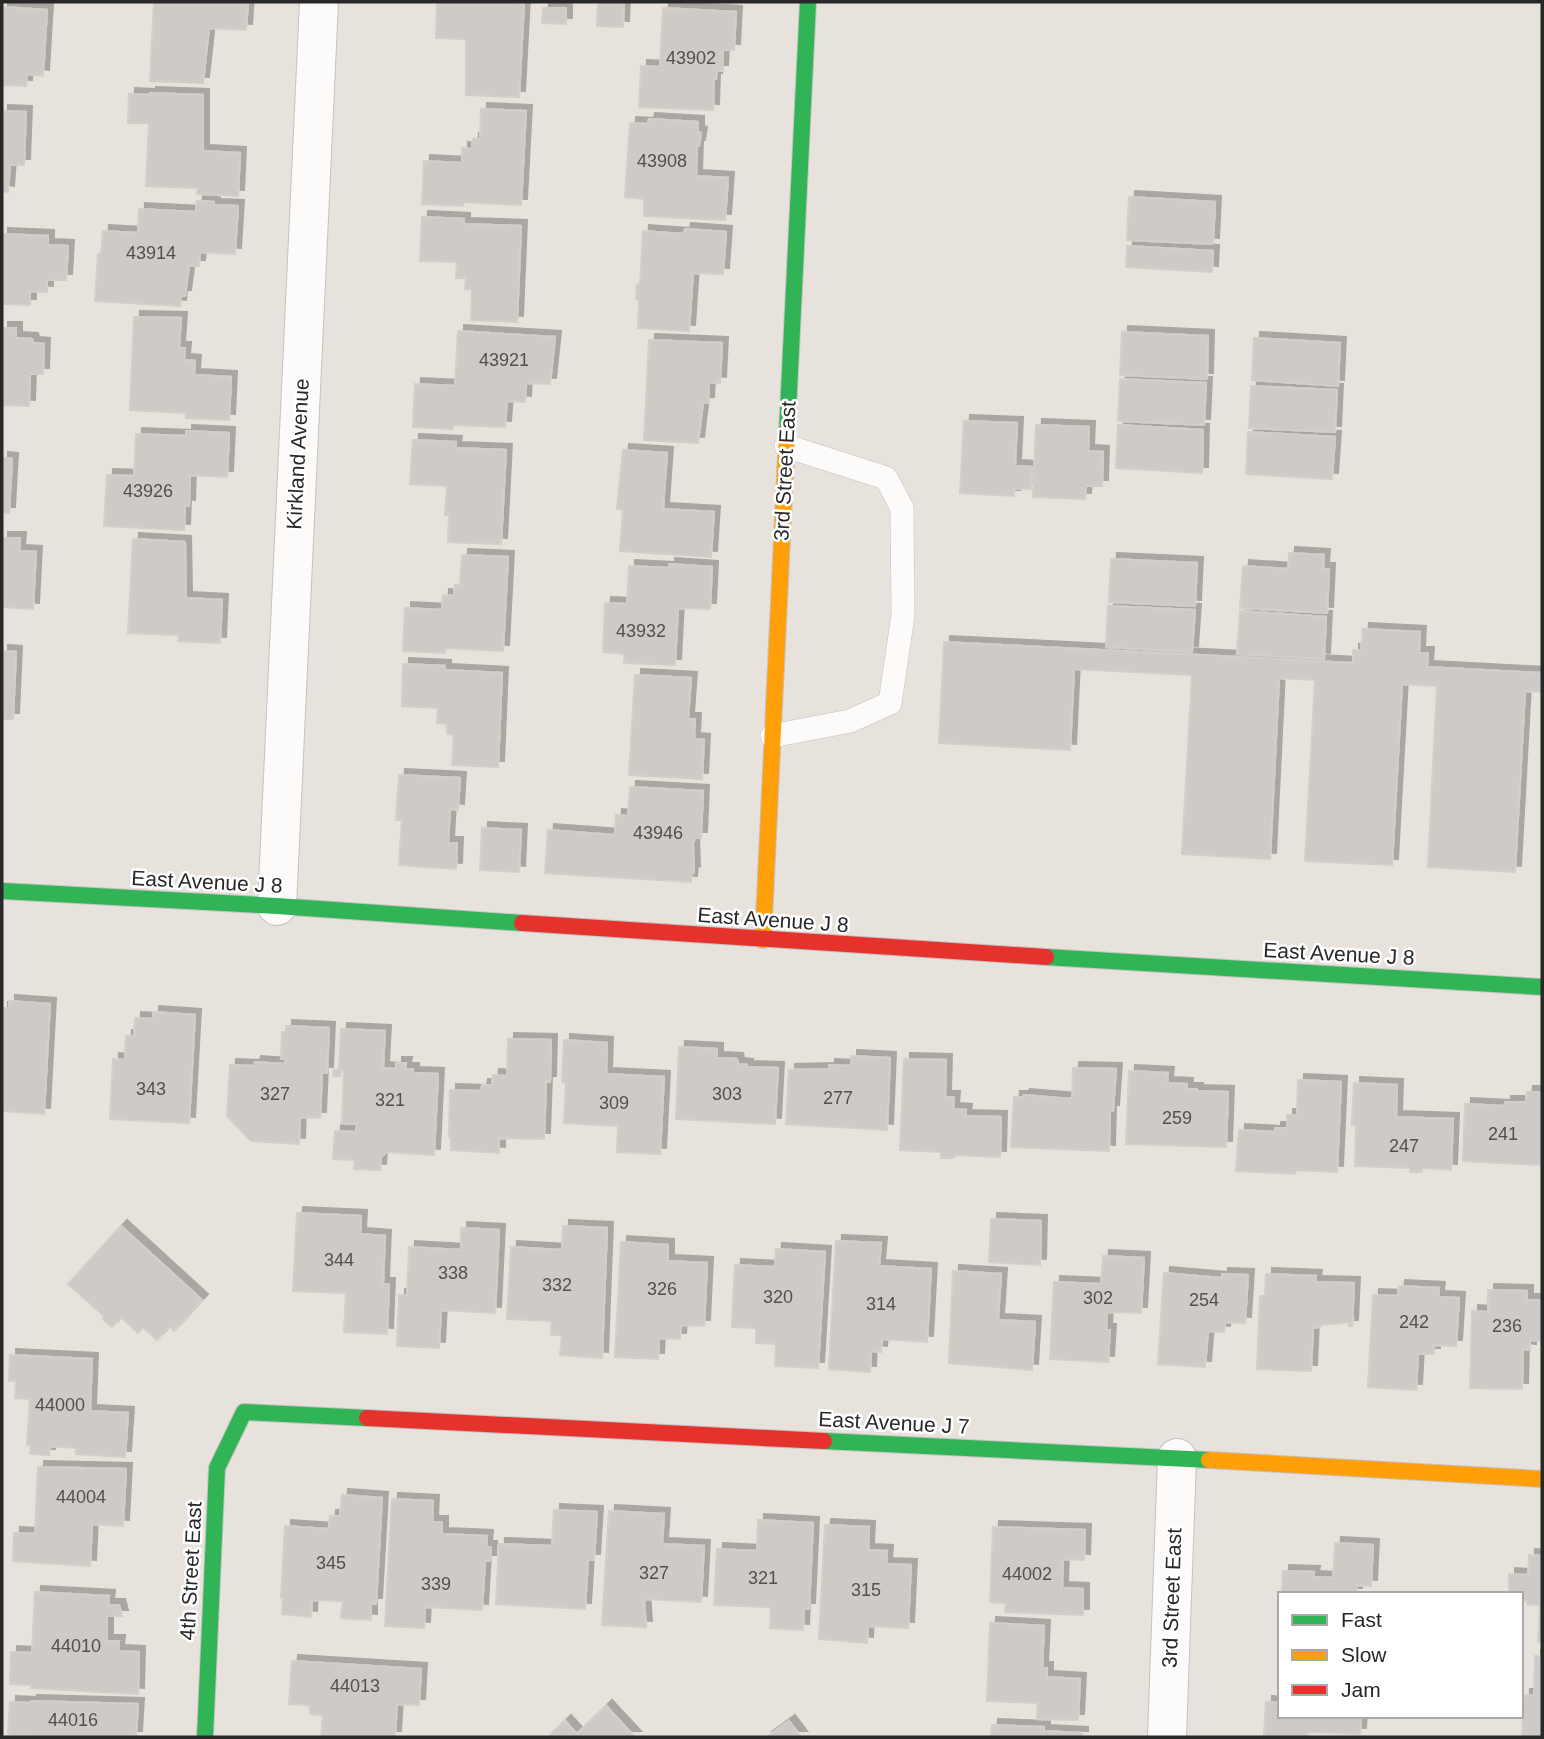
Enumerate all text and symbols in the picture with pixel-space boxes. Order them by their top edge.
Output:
house number: 43902 [666,48,716,68]
house number: 43908 [637,151,687,171]
house number: 43914 [126,243,176,263]
house number: 43921 [479,350,529,370]
street label: Kirkland Avenue [282,378,313,530]
street label: 3rd Street East [769,400,800,542]
house number: 43926 [123,481,173,501]
house number: 43932 [616,621,666,641]
house number: 43946 [633,823,683,843]
street label: East Avenue J 8 [131,866,283,897]
street label: East Avenue J 8 [697,903,849,936]
street label: East Avenue J 8 [1263,938,1415,969]
house number: 343 [136,1079,166,1099]
house number: 327 [260,1084,290,1104]
house number: 303 [712,1084,742,1104]
house number: 277 [823,1088,853,1108]
house number: 321 [375,1090,405,1110]
house number: 309 [599,1093,629,1113]
house number: 259 [1162,1108,1192,1128]
house number: 241 [1488,1124,1518,1144]
house number: 247 [1389,1136,1419,1156]
house number: 344 [324,1250,354,1270]
house number: 338 [438,1263,468,1283]
house number: 332 [542,1275,572,1295]
house number: 326 [647,1279,677,1299]
house number: 320 [763,1287,793,1307]
house number: 302 [1083,1288,1113,1308]
house number: 254 [1189,1290,1219,1310]
house number: 314 [866,1294,896,1314]
house number: 242 [1399,1312,1429,1332]
house number: 236 [1492,1316,1522,1336]
house number: 44000 [35,1395,85,1415]
street label: East Avenue J 7 [818,1407,970,1438]
house number: 44004 [56,1487,106,1507]
street label: 4th Street East [175,1501,206,1641]
street label: 3rd Street East [1158,1527,1185,1668]
house number: 345 [316,1553,346,1573]
house number: 327 [639,1563,669,1583]
house number: 44002 [1002,1564,1052,1584]
house number: 321 [748,1568,778,1588]
house number: 339 [421,1574,451,1594]
house number: 315 [851,1580,881,1600]
legend [1278,1592,1523,1718]
text: Fast [1341,1608,1382,1631]
house number: 44010 [51,1636,101,1656]
text: Slow [1341,1643,1387,1666]
house number: 44013 [330,1676,380,1696]
text: Jam [1341,1678,1381,1701]
house number: 44016 [48,1710,98,1730]

